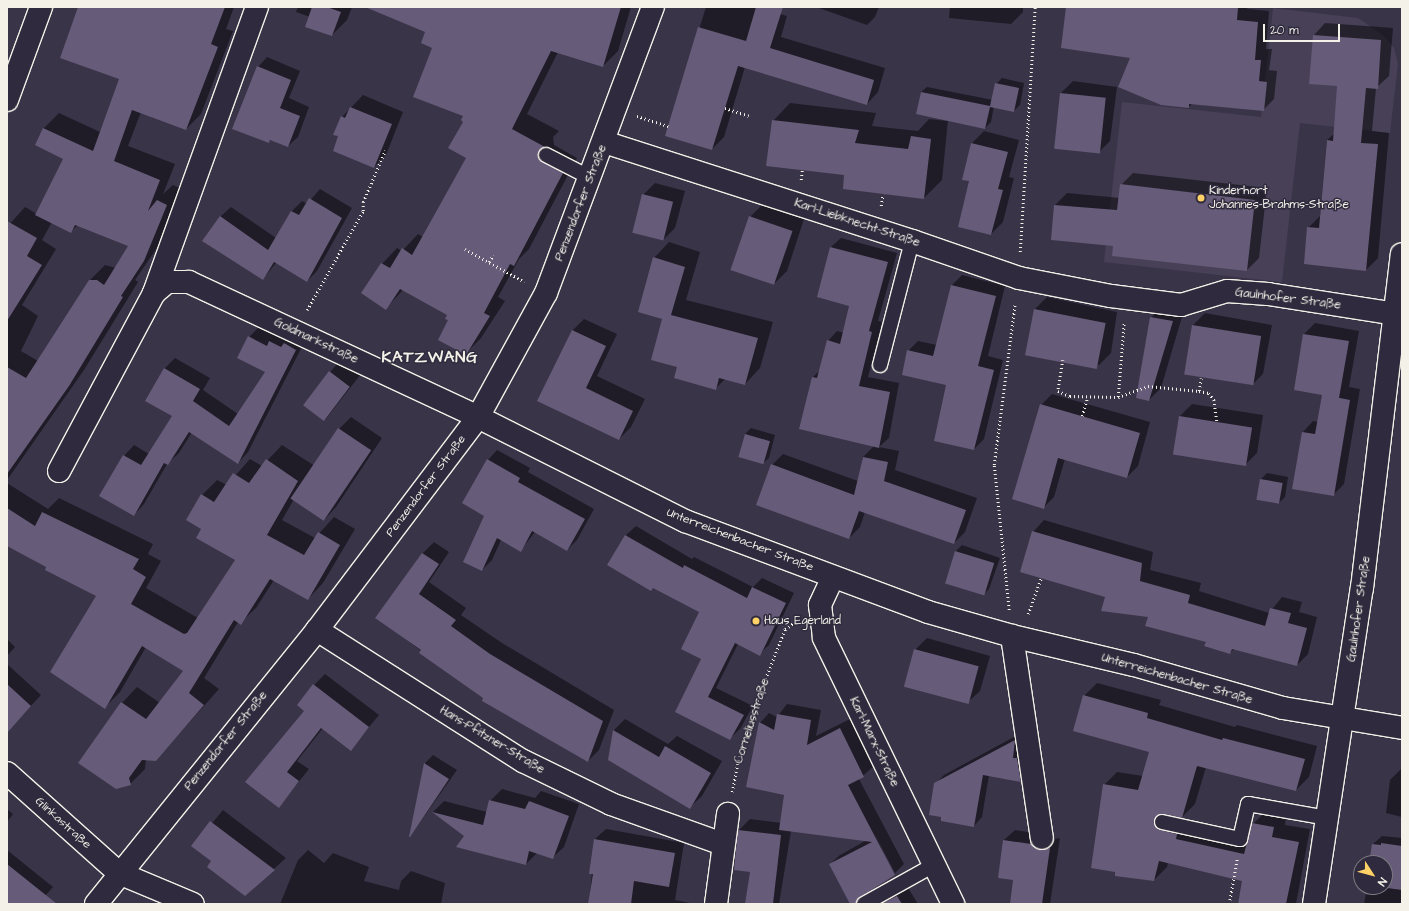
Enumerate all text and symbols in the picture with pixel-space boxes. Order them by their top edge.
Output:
scale bar [1265,16,1342,42]
text: 20 m [1270,22,1299,39]
street label: Penzendorfer Straße [552,143,610,263]
place label: Kinderhort Johannes-Brahms-Straße [1209,184,1349,212]
marker: Kinderhort Johannes-Brahms-Straße [1196,193,1206,203]
street label: Karl-Liebknecht-Straße [792,196,922,250]
street label: Gaulnhofer Straße [1234,285,1342,313]
street label: Goldmarkstraße [272,315,360,367]
district label: KATZWANG [382,347,478,367]
street label: Penzendorfer Straße [383,432,469,540]
street label: Unterreichenbacher Straße [664,505,816,575]
street label: Gaulnhofer Straße [1344,555,1374,663]
place label: Haus Egerland [764,614,841,628]
marker: Haus Egerland [751,616,761,626]
street label: Unterreichenbacher Straße [1100,651,1254,707]
street label: Corneliusstraße [731,677,773,765]
street label: Penzendorfer Straße [182,688,270,794]
street label: Karl-Marx-Straße [846,695,902,789]
street label: Hans-Pfitzner-Straße [437,703,547,777]
street label: Glinkastraße [32,794,94,852]
north arrow [1353,855,1393,895]
text: N [1374,875,1390,889]

